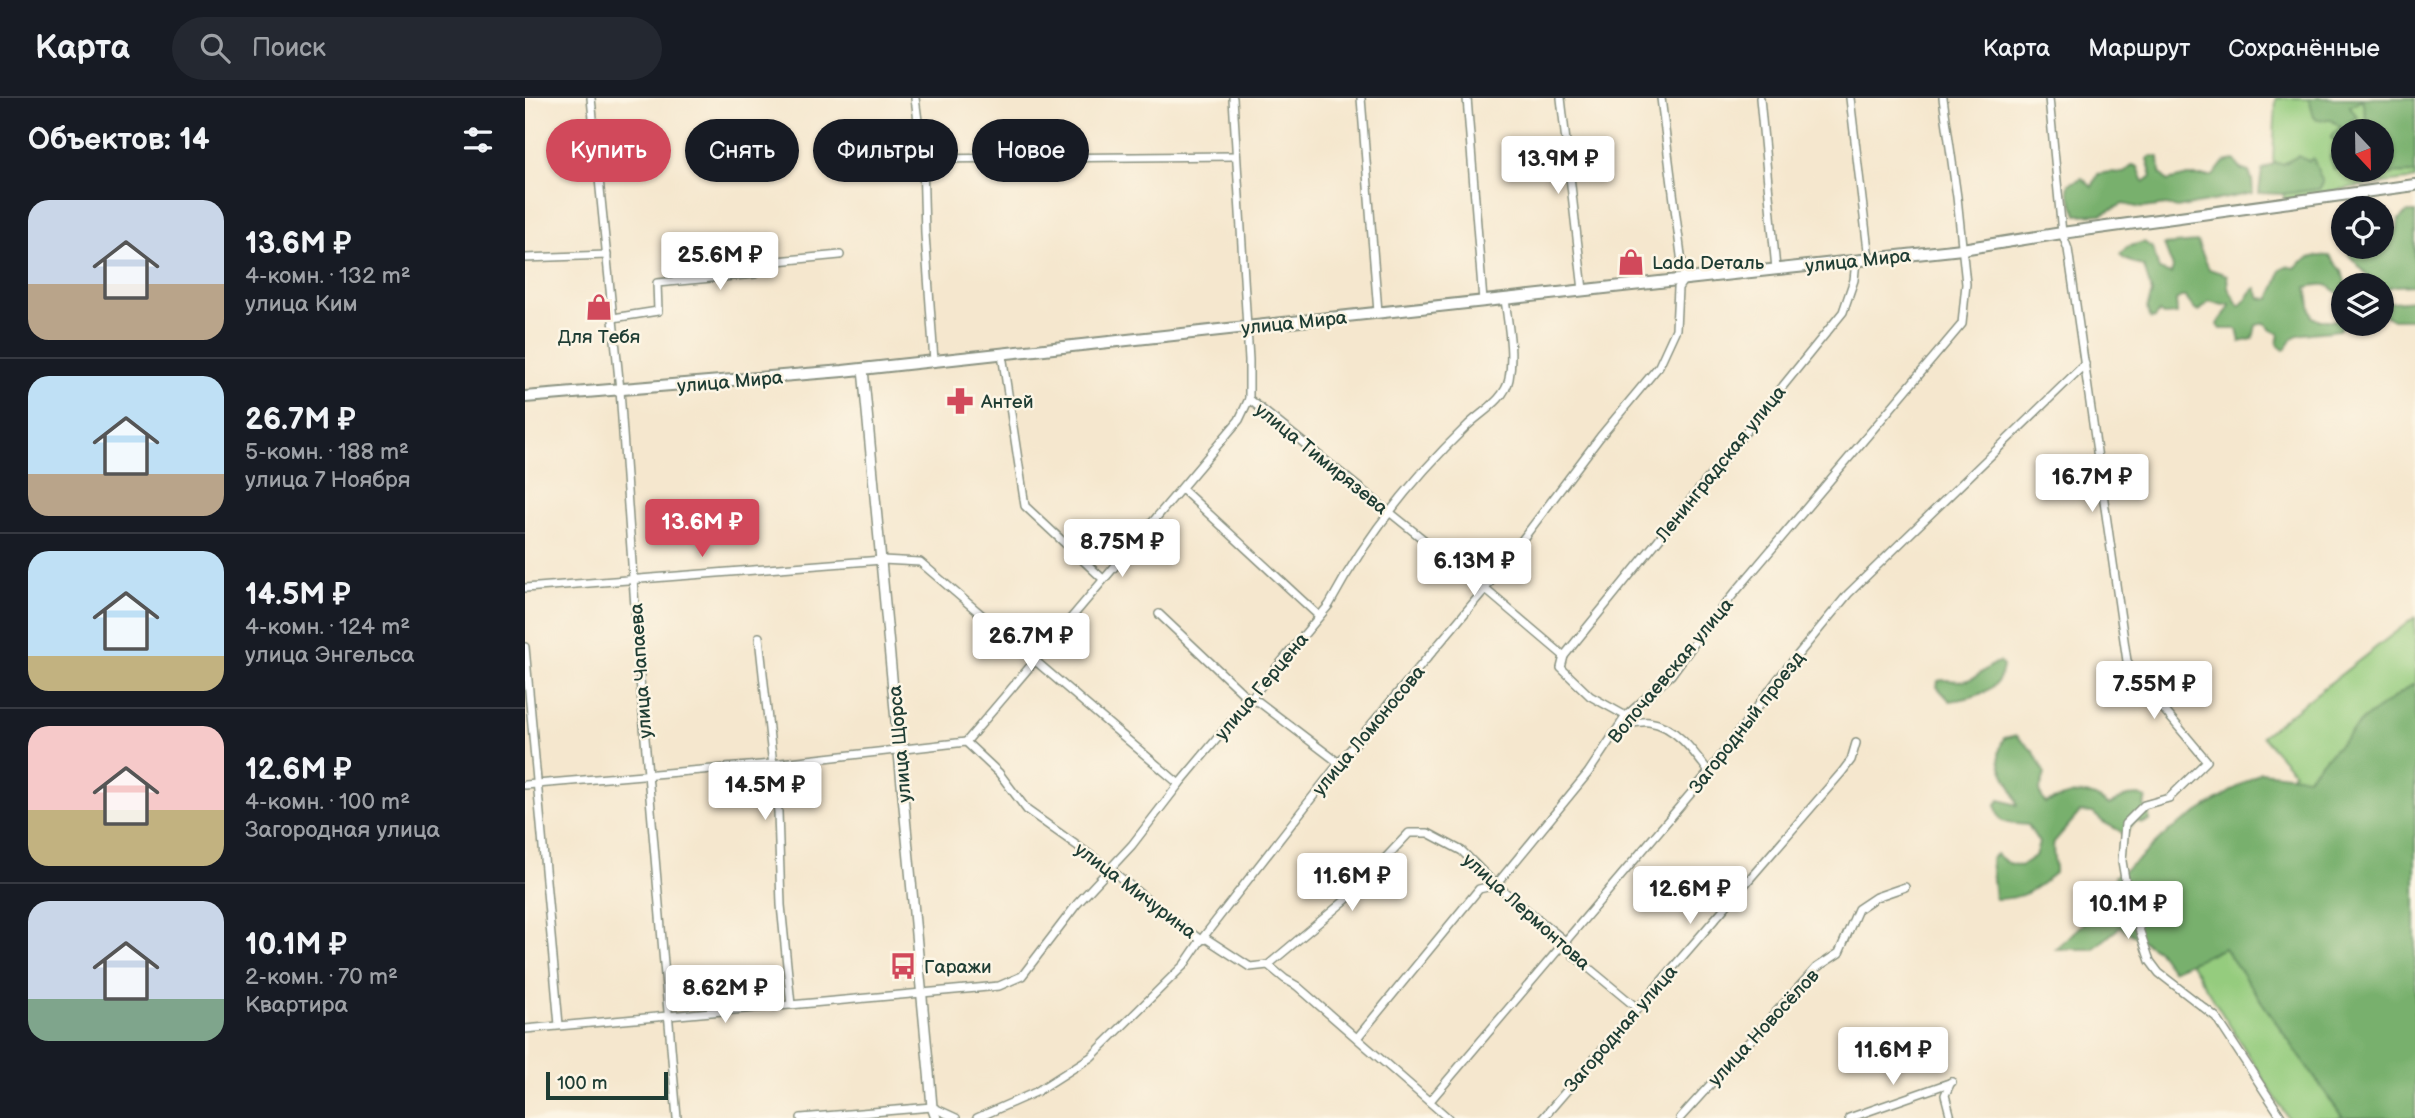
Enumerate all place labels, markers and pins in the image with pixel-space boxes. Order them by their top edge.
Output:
pin: 13.9M ₽ [1493,136,1623,196]
pin: 25.6M ₽ [655,232,785,292]
shop icon: Lada Dеталь [1616,247,1646,277]
place label: Lada Dеталь [1652,252,1765,275]
shop icon: Для Тебя [584,292,614,322]
place label: Для Тебя [558,326,640,349]
pharmacy icon: Антей [945,386,975,416]
place label: Антей [980,391,1034,414]
pin: 16.7M ₽ [2027,454,2157,514]
pin: 13.6M ₽ [637,500,767,559]
pin: 8.75M ₽ [1057,519,1187,579]
pin: 6.13M ₽ [1409,538,1539,598]
pin: 26.7M ₽ [966,614,1096,673]
pin: 7.55M ₽ [2089,662,2219,721]
pin: 14.5M ₽ [700,762,830,822]
pin: 11.6M ₽ [1287,854,1417,913]
pin: 12.6M ₽ [1625,866,1755,926]
pin: 10.1M ₽ [2063,882,2193,941]
bus stop icon: Гаражи [888,951,918,981]
place label: Гаражи [924,956,992,979]
pin: 8.62M ₽ [660,965,790,1025]
pin: 11.6M ₽ [1828,1028,1958,1087]

